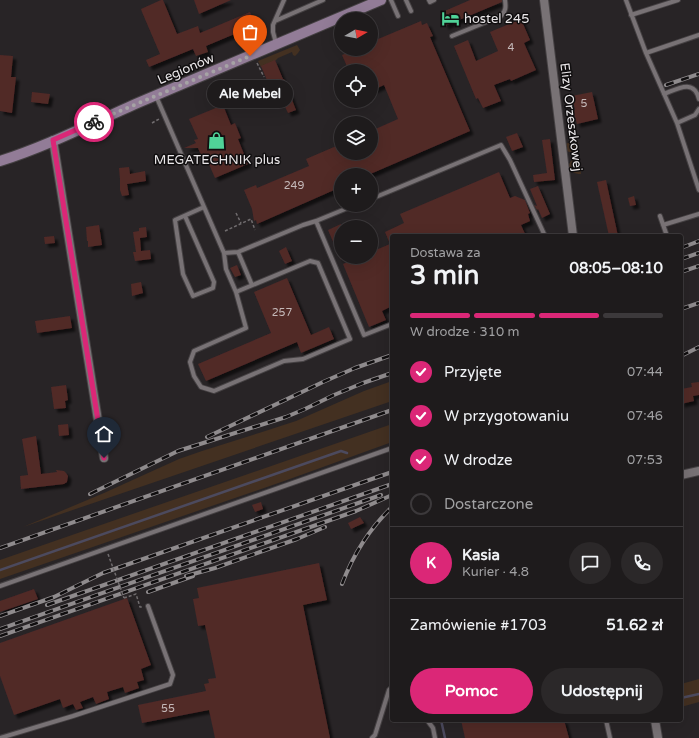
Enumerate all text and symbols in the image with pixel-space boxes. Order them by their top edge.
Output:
hotel icon: hostel 245 [441,9,461,29]
place label: hostel 245 [464,11,529,27]
north arrow [334,12,378,56]
map controls [334,12,378,264]
pin [233,15,267,56]
icon: bag [239,21,261,43]
house number: 4 [508,41,515,54]
street label: Legionów [155,50,217,88]
street label: Elizy Orzeszkowej [556,62,586,172]
button: locate [334,64,378,108]
callout: Ale Mebel [207,80,293,108]
text: Ale Mebel [219,86,281,102]
house number: 5 [581,97,588,110]
courier [74,102,114,142]
icon: bike [83,111,105,133]
button: layers [334,116,378,160]
shop icon: MEGATECHNIK plus [207,131,227,151]
place label: MEGATECHNIK plus [154,152,280,168]
button: + [334,168,378,212]
house number: 249 [284,179,304,192]
button: − [334,220,378,264]
text: Dostawa za [410,245,480,261]
text: 08:05–08:10 [570,259,663,277]
text: 3 min [410,260,479,291]
house number: 257 [272,306,292,319]
text: W drodze · 310 m [410,324,519,340]
icon: check [410,361,432,383]
text: Przyjęte [444,363,502,381]
text: 07:44 [627,364,663,380]
icon: check [410,405,432,427]
text: W przygotowaniu [444,407,569,425]
text: 07:46 [627,408,663,424]
pin [87,417,121,458]
icon: home [93,423,115,445]
icon: check [410,449,432,471]
text: W drodze [444,451,513,469]
text: 07:53 [627,452,663,468]
text: Dostarczone [444,495,533,513]
button: chat [569,542,611,584]
button: phone [621,542,663,584]
text: Kasia [462,546,500,564]
text: K [426,554,436,572]
text: Kurier · 4.8 [462,564,529,580]
text: Zamówienie #1703 [410,616,547,634]
text: 51.62 zł [606,616,663,634]
button: Pomoc [410,668,533,714]
button: Udostępnij [541,668,663,714]
house number: 55 [161,702,175,715]

